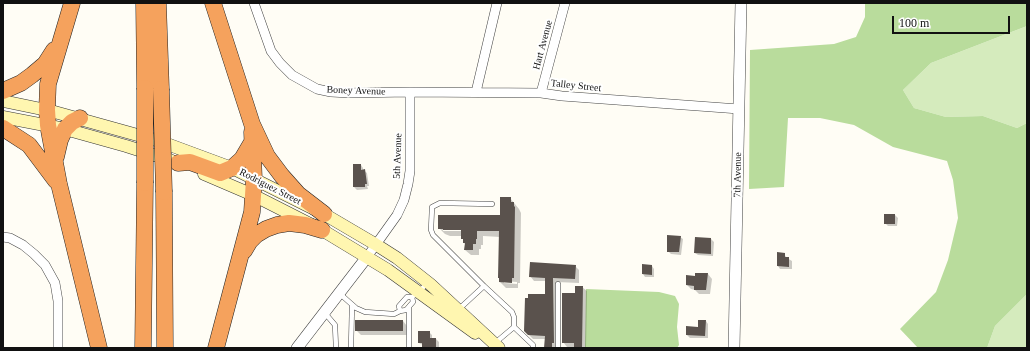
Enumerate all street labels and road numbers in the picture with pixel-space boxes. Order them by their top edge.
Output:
street label: Hart Avenue [531,19,555,71]
street label: Talley Street [550,77,602,95]
street label: Boney Avenue [326,84,386,98]
street label: 5th Avenue [391,133,405,179]
street label: 7th Avenue [732,152,744,198]
street label: Rodriguez Street [237,166,303,208]

